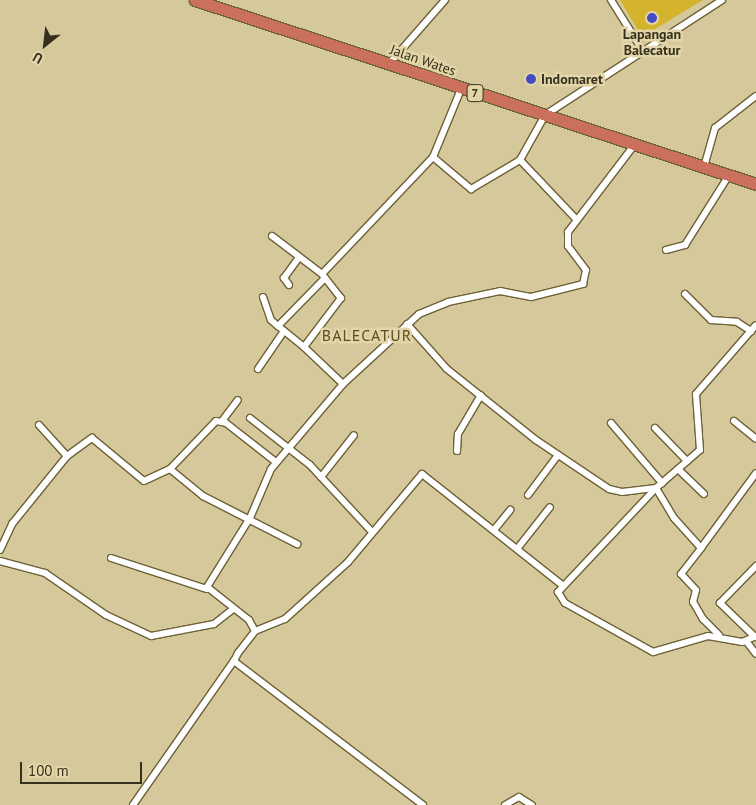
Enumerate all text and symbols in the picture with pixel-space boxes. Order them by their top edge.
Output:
marker: Lapangan Balecatur [646,12,658,24]
north arrow [20,20,70,70]
place label: Lapangan Balecatur [623,26,681,58]
street label: Jalan Wates [388,41,458,79]
text: U [30,48,46,68]
place label: Indomaret [541,71,603,87]
marker: Indomaret [525,73,537,85]
road number: 7 [466,84,484,102]
district label: BALECATUR [321,325,413,345]
scale bar [22,752,145,784]
text: 100 m [28,761,69,780]

